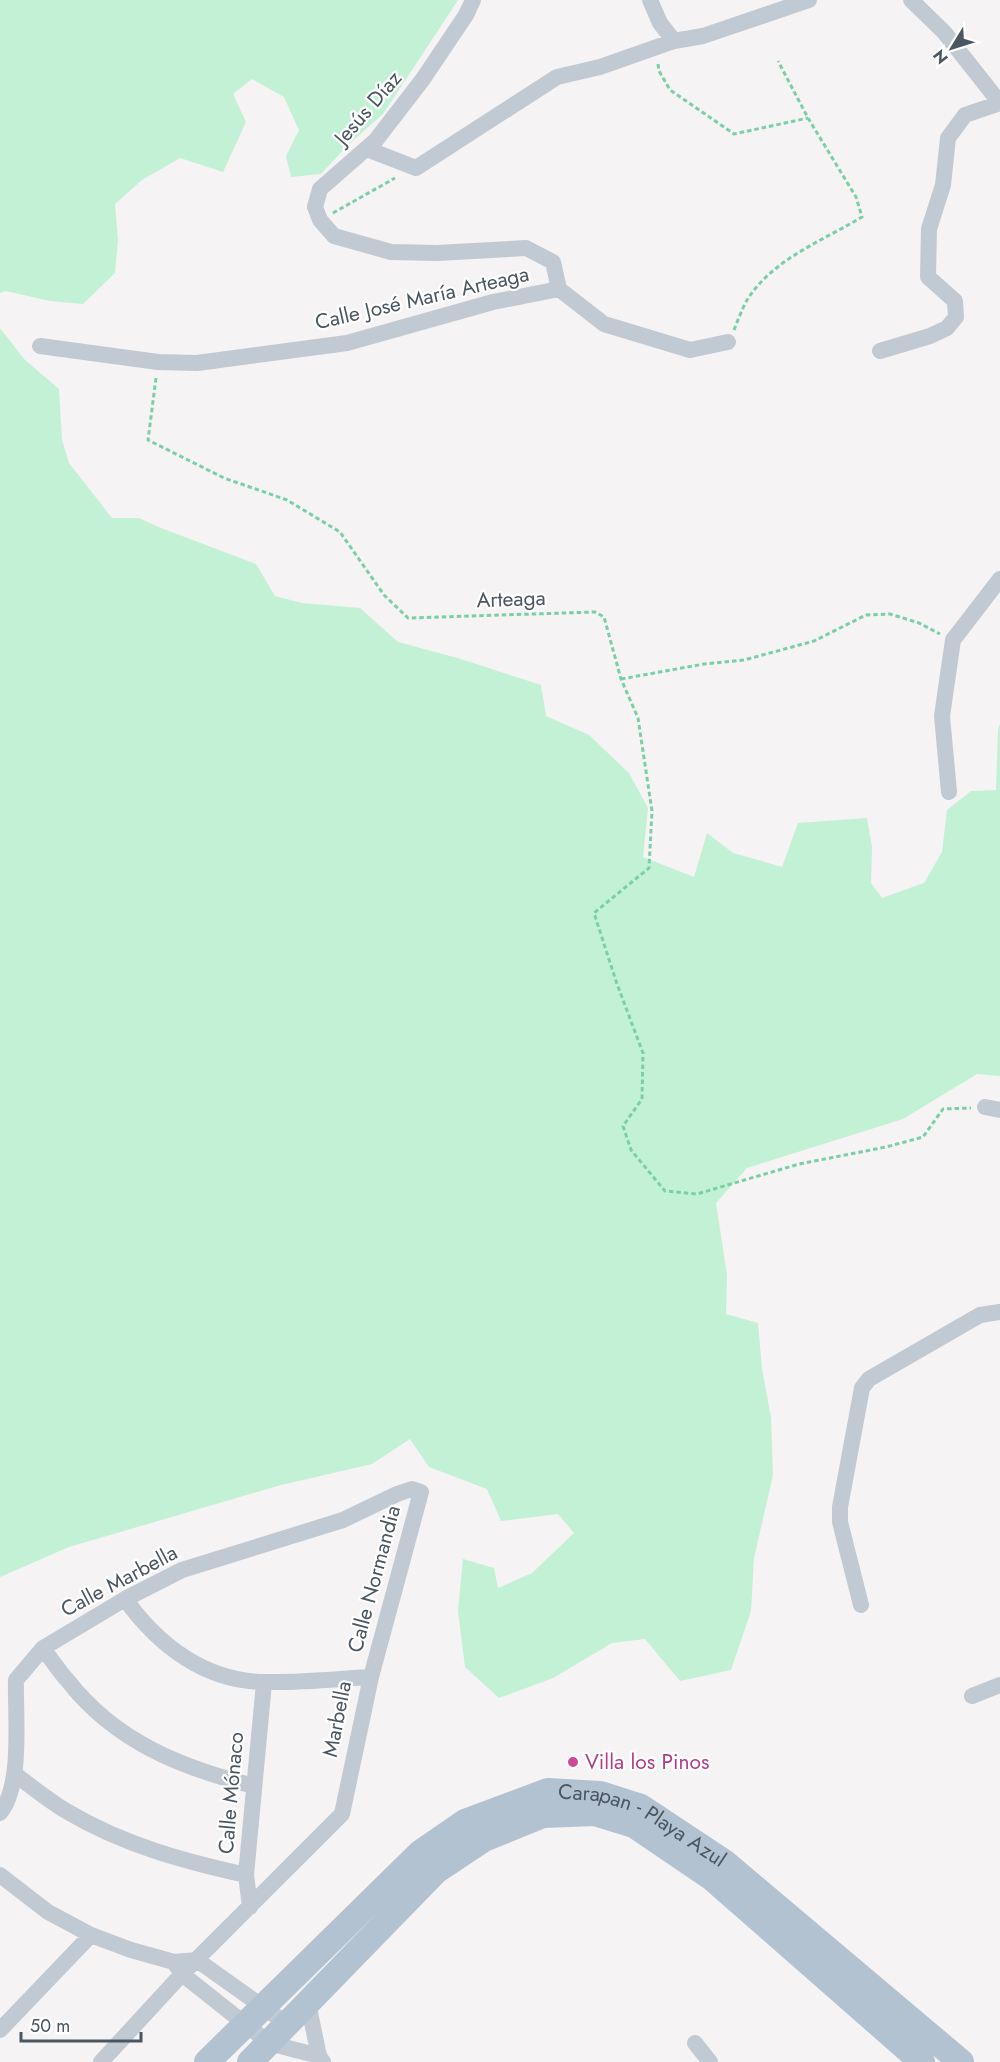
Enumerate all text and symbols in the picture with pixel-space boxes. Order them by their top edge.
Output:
north arrow [922,18,982,78]
text: N [928,45,954,69]
street label: Jesús Díaz [325,64,409,154]
street label: Calle José María Arteaga [312,259,532,337]
street label: Arteaga [476,583,546,615]
street label: Calle Normandia [340,1502,408,1656]
street label: Calle Marbella [55,1538,183,1624]
street label: Marbella [315,1678,359,1760]
street label: Calle Mónaco [211,1731,251,1855]
place label: Villa los Pinos [585,1747,709,1777]
marker: Villa los Pinos [566,1755,580,1769]
street label: Carapan - Playa Azul [557,1777,732,1874]
scale bar [21,2005,141,2043]
text: 50 m [30,2013,70,2039]

